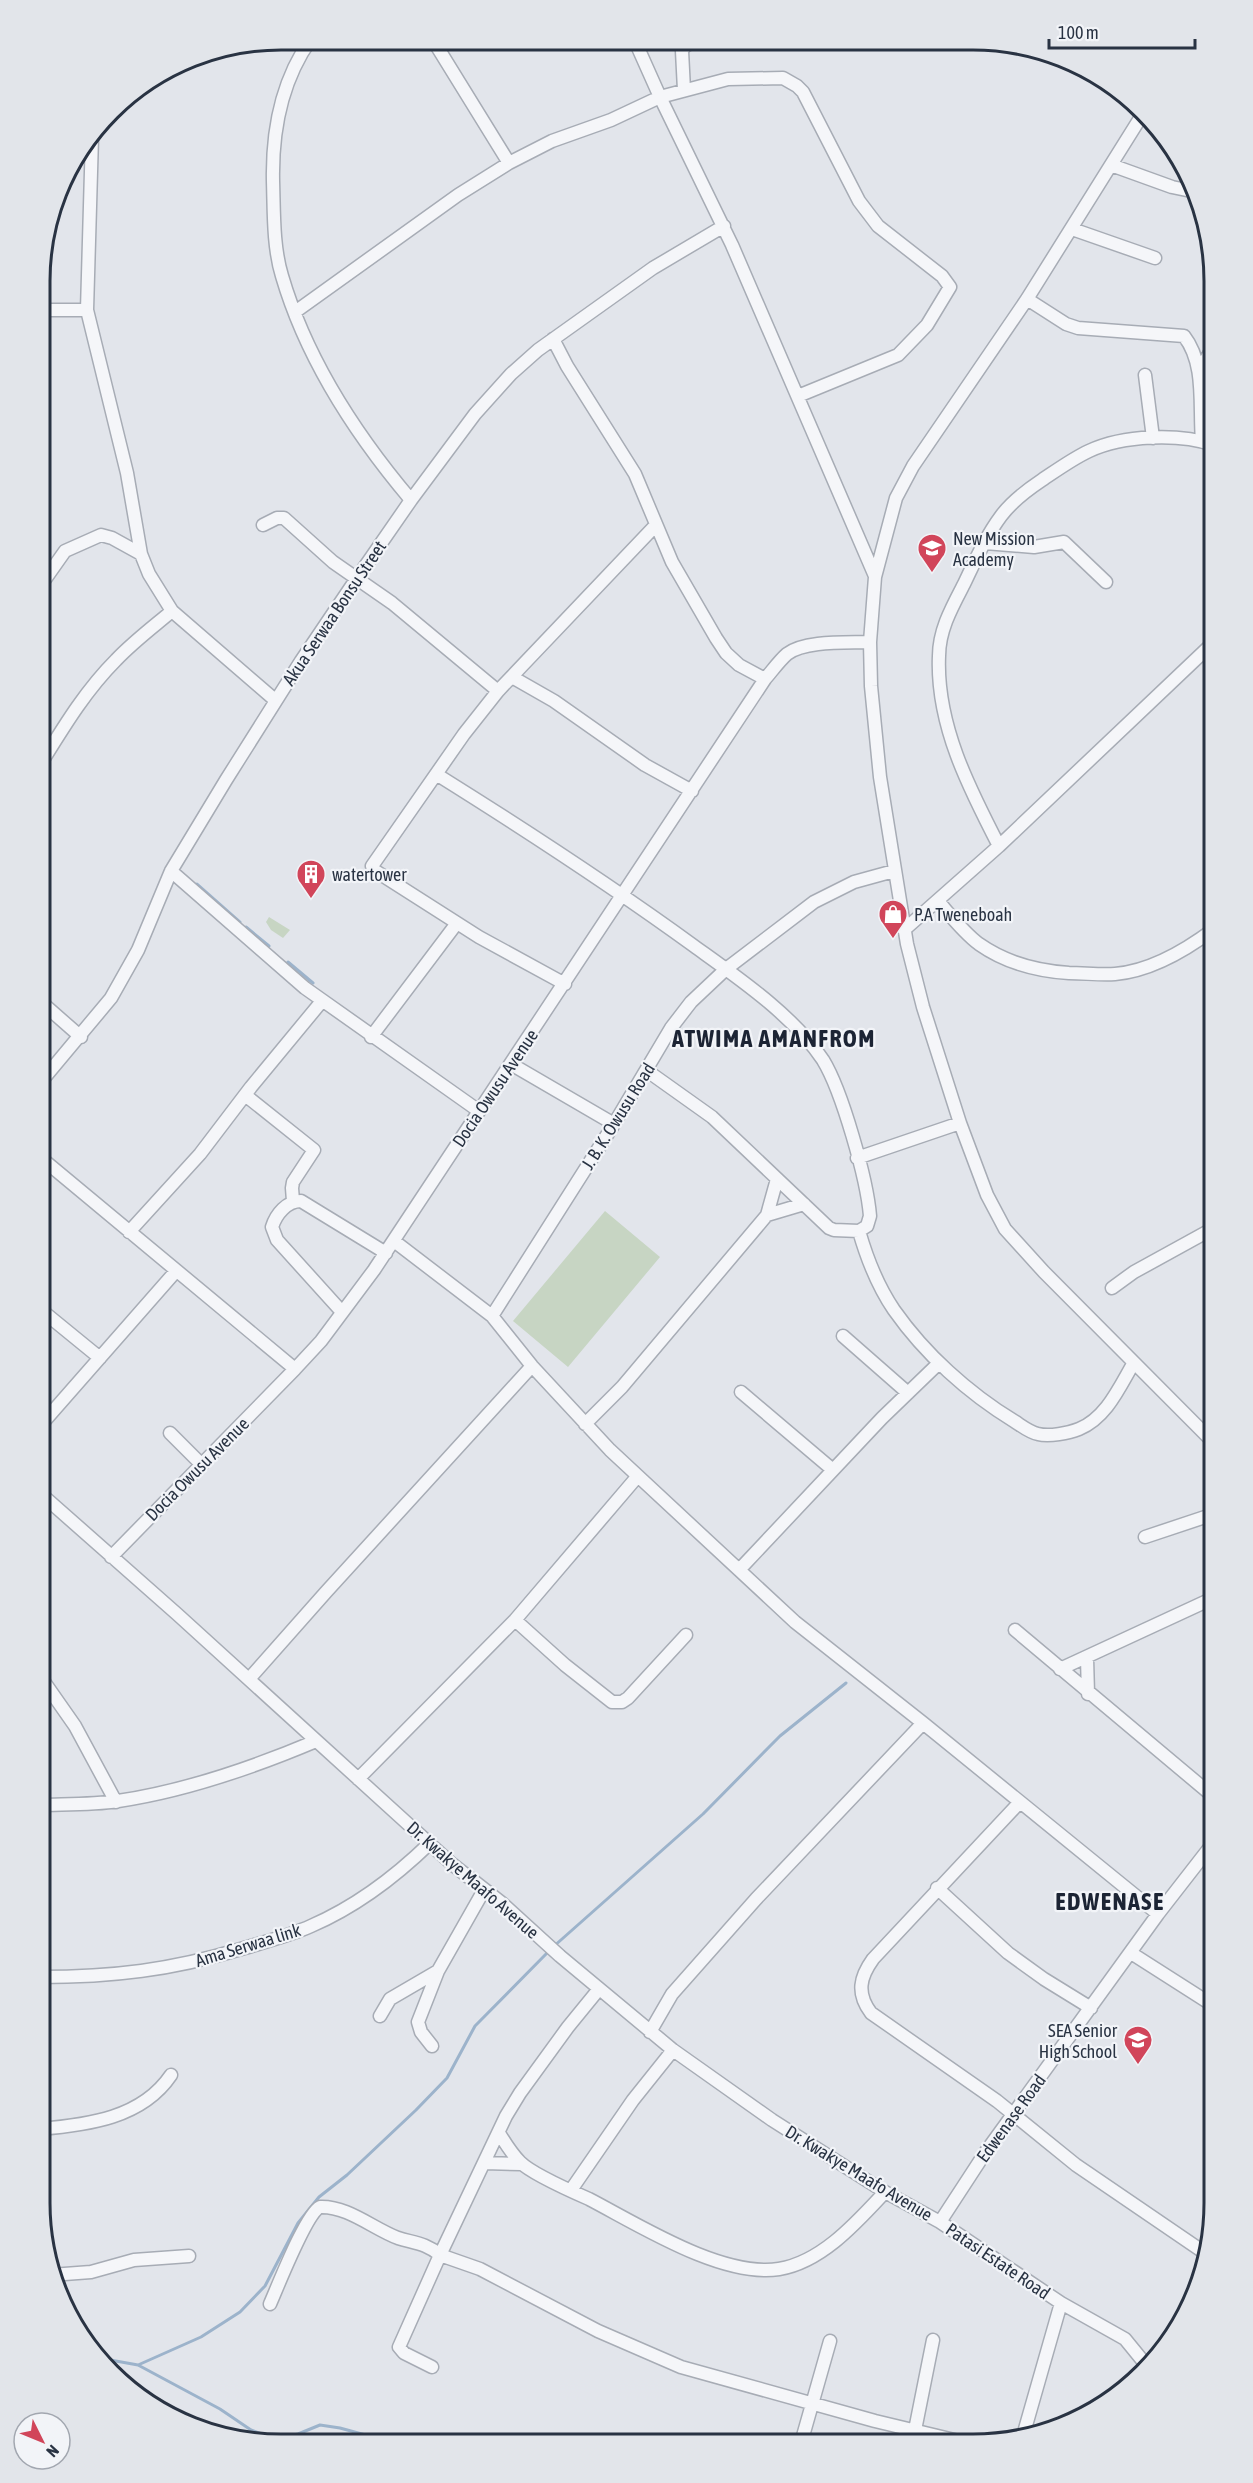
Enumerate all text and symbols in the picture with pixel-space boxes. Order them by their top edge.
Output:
scale bar [1049,12,1194,50]
text: 100 m [1058,22,1099,43]
place label: New Mission Academy [953,528,1035,570]
school or university icon: New Mission Academy [916,532,948,574]
street label: Akua Serwaa Bonsu Street [278,537,390,689]
building icon: watertower [295,858,327,900]
place label: watertower [332,864,407,885]
shop icon: P.A Tweneboah [877,898,909,940]
place label: P.A Tweneboah [914,904,1012,925]
street label: Docia Owusu Avenue [448,1025,542,1151]
district label: ATWIMA AMANFROM [671,1025,876,1052]
street label: J. B. K. Owusu Road [577,1059,659,1173]
street label: Docia Owusu Avenue [141,1413,253,1525]
street label: Dr. Kwakye Maafo Avenue [403,1817,543,1943]
district label: EDWENASE [1055,1888,1165,1915]
street label: Ama Serwaa link [193,1919,303,1971]
place label: SEA Senior High School [1039,2020,1118,2062]
school or university icon: SEA Senior High School [1122,2024,1154,2066]
street label: Edwenase Road [972,2070,1050,2166]
street label: Dr. Kwakye Maafo Avenue [782,2121,936,2225]
street label: Patasi Estate Road [942,2218,1054,2304]
north arrow [12,2411,72,2471]
text: N [43,2442,63,2461]

